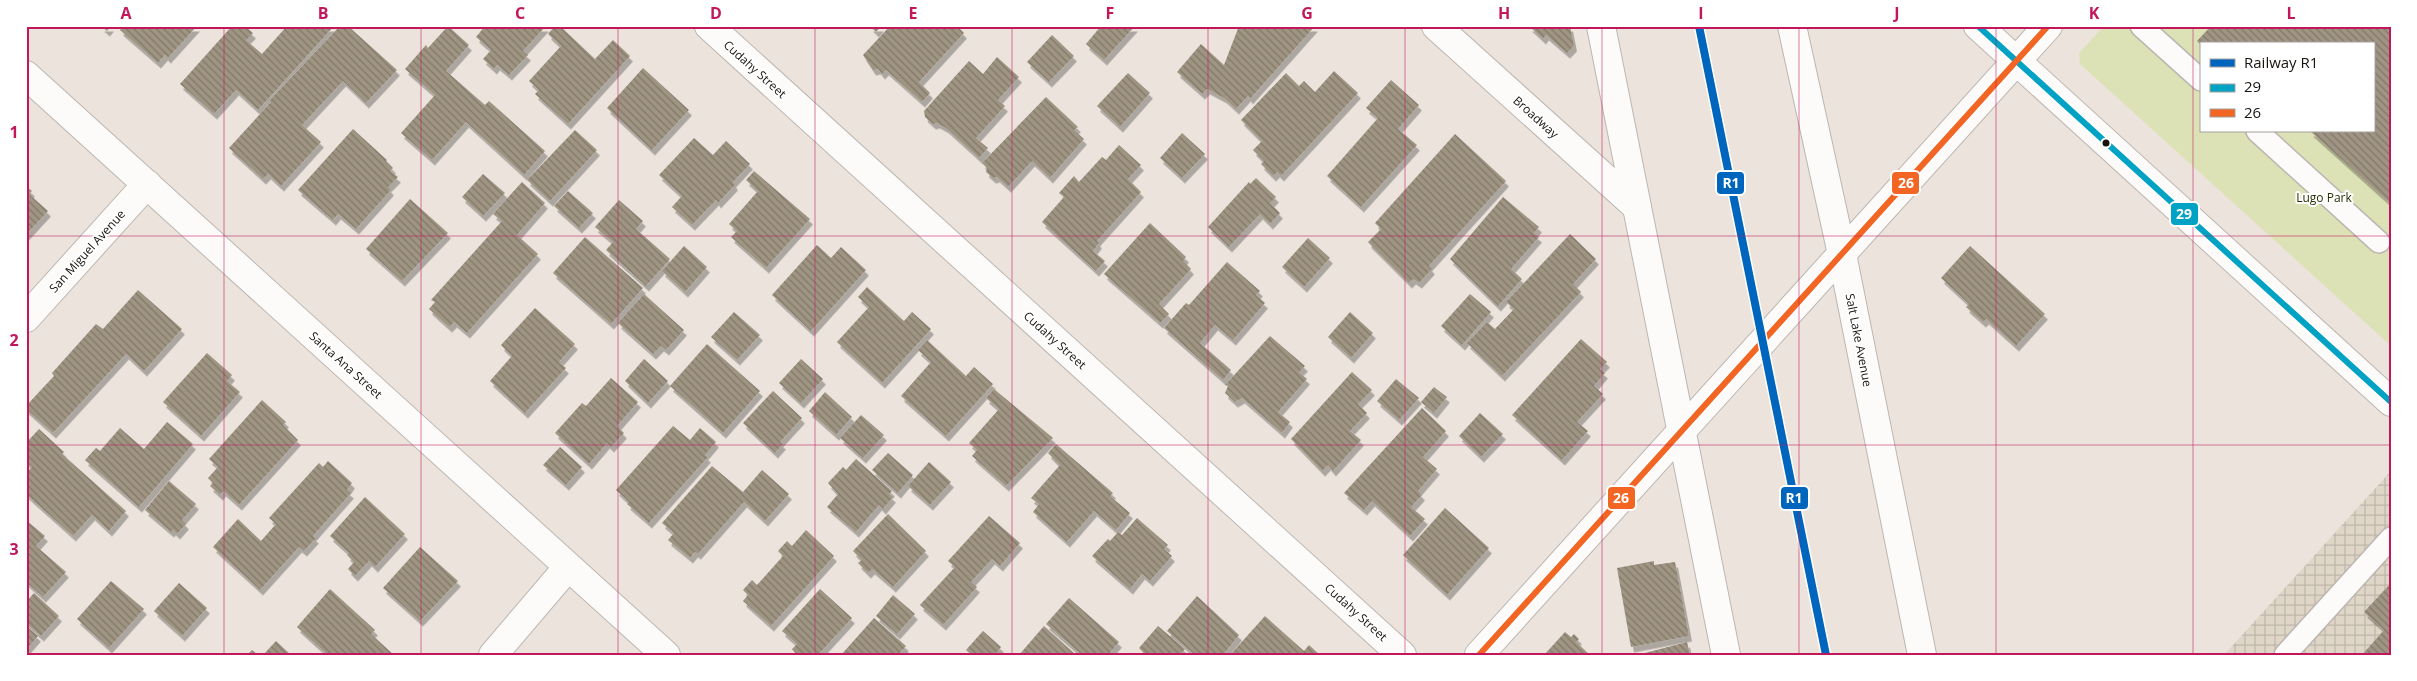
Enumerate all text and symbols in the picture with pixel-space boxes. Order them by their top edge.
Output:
text: A [120,2,132,24]
text: B [318,2,328,24]
text: C [515,2,525,24]
text: D [710,2,722,24]
text: E [909,2,918,24]
text: F [1106,2,1114,24]
text: G [1301,2,1313,24]
text: H [1498,2,1510,24]
text: I [1698,2,1704,24]
text: J [1892,2,1900,24]
text: K [2089,2,2100,24]
text: L [2286,2,2296,24]
street label: Cudahy Street [720,36,790,102]
legend [2200,42,2374,132]
text: Railway R1 [2244,52,2318,72]
text: 29 [2244,76,2261,96]
street label: Broadway [1510,92,1563,143]
text: 26 [2244,102,2261,122]
text: 1 [9,121,19,143]
unlabelled marker [2101,138,2111,148]
line badge: R1 [1716,171,1745,195]
line badge: 26 [1891,171,1920,195]
text: R1 [1722,173,1740,192]
text: 26 [1898,173,1914,192]
park label: Lugo Park [2296,189,2352,206]
line badge: 29 [2170,202,2199,226]
text: 29 [2176,204,2192,223]
street label: San Miguel Avenue [45,206,129,296]
street label: Salt Lake Avenue [1842,292,1876,388]
street label: Cudahy Street [1020,307,1090,373]
street label: Santa Ana Street [306,328,386,402]
text: 2 [9,329,19,351]
line badge: 26 [1607,486,1636,510]
line badge: R1 [1780,486,1809,510]
text: 26 [1613,488,1629,507]
text: R1 [1785,488,1803,507]
text: 3 [9,538,19,560]
street label: Cudahy Street [1321,579,1391,645]

